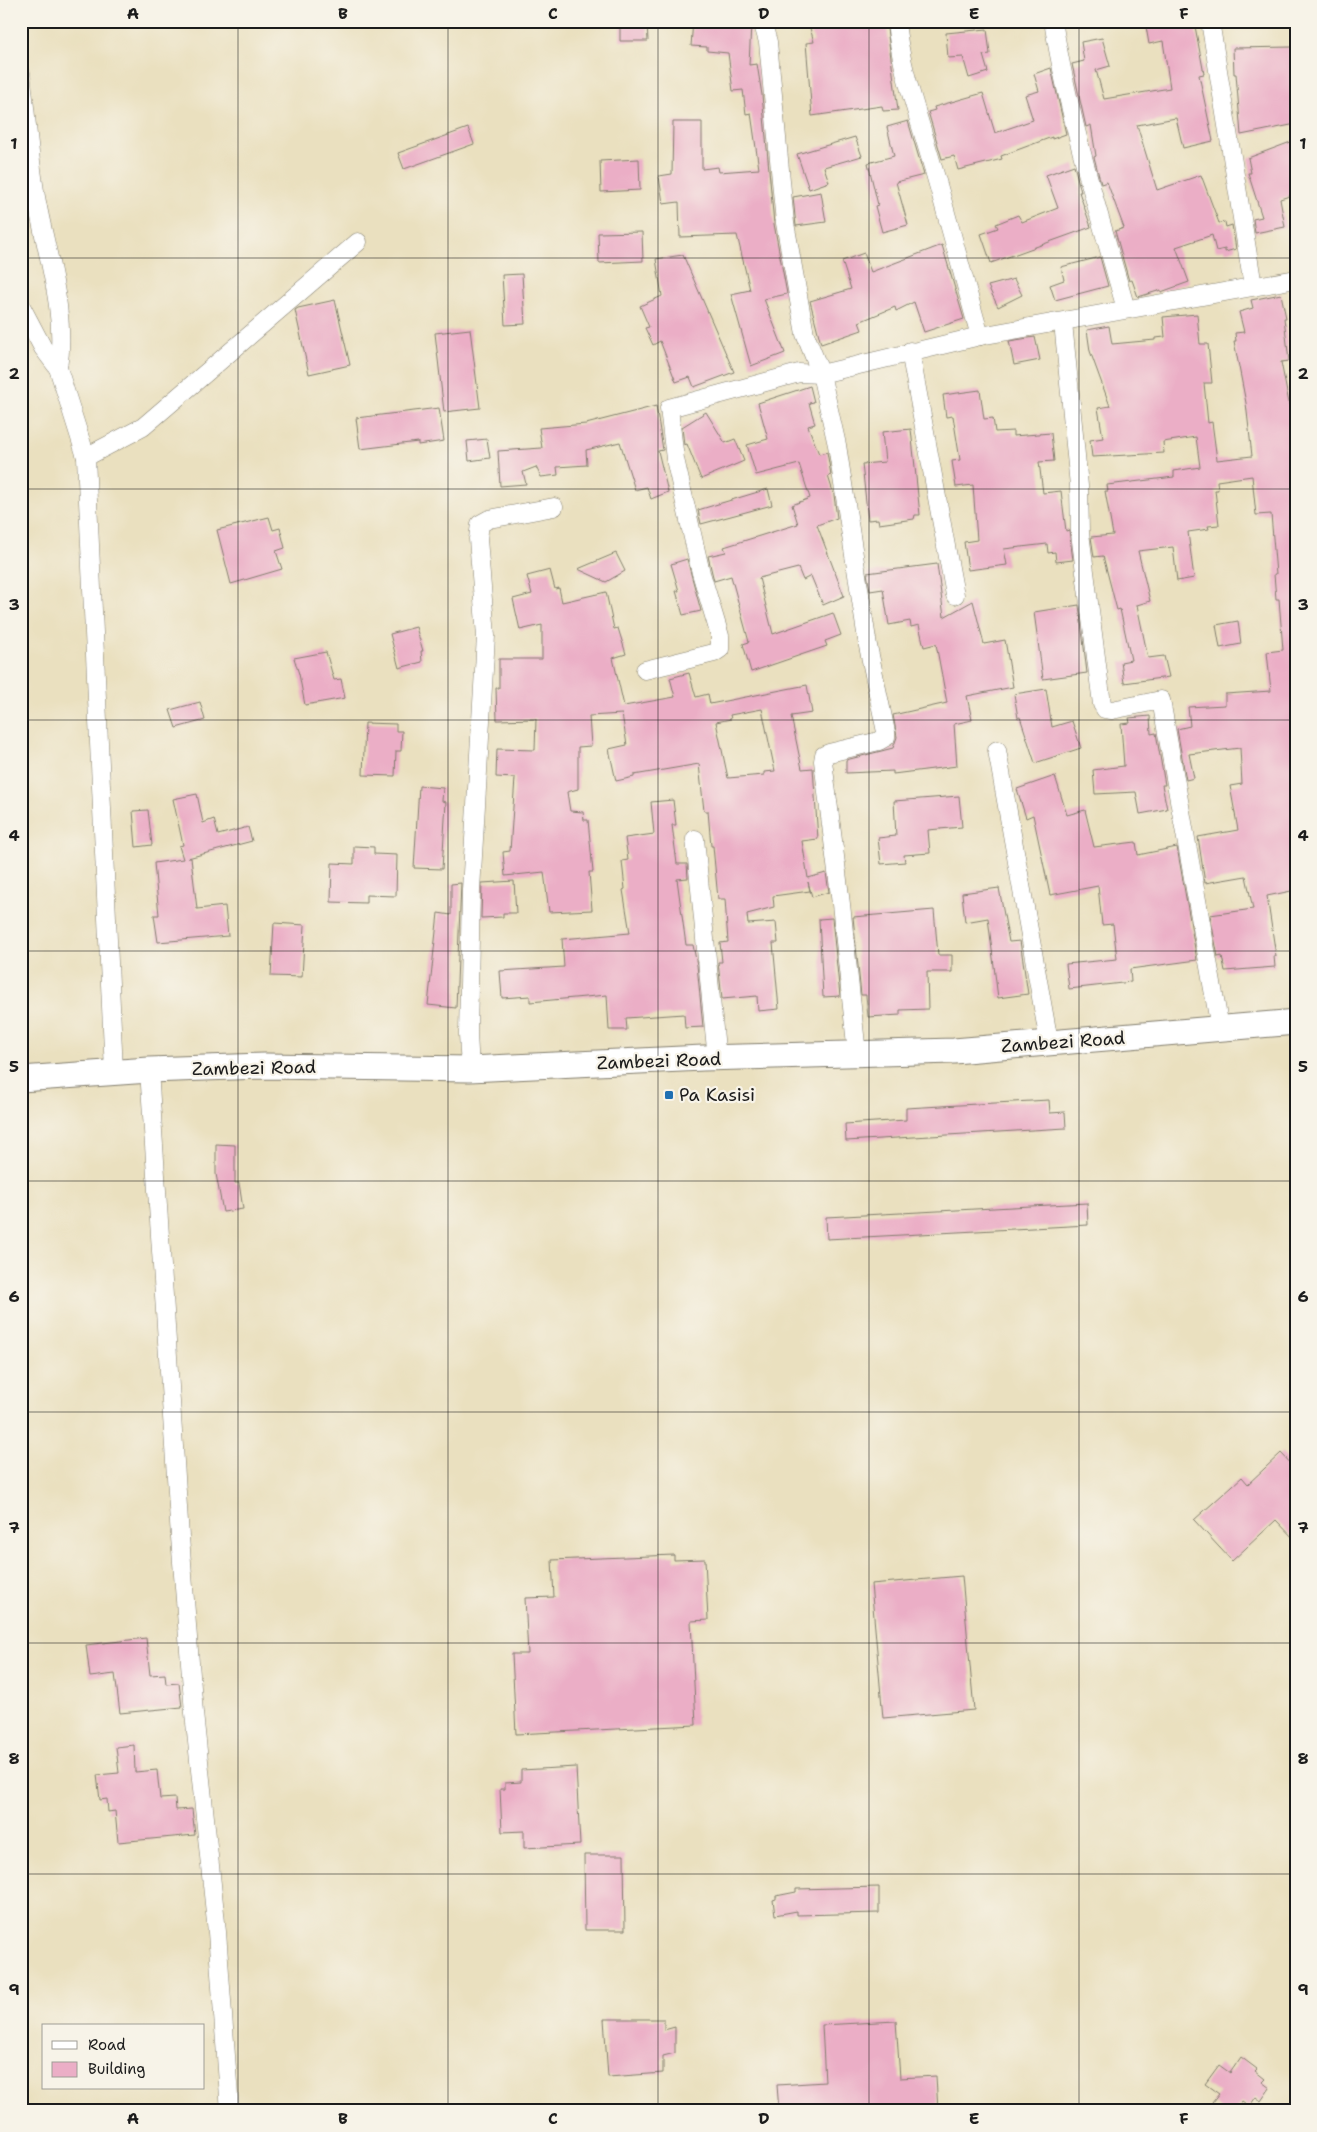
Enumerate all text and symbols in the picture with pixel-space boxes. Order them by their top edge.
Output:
text: A [127,3,139,24]
text: B [338,3,348,24]
text: C [548,3,558,24]
text: D [758,3,770,24]
text: E [969,3,979,24]
text: F [1179,3,1189,24]
text: 1 [10,133,18,154]
text: 1 [1299,133,1307,154]
text: 2 [8,363,20,384]
text: 2 [1297,363,1309,384]
text: 3 [8,594,20,615]
text: 3 [1297,594,1309,615]
text: 4 [8,825,20,846]
text: 4 [1297,825,1309,846]
street label: Zambezi Road [1000,1026,1126,1058]
street label: Zambezi Road [596,1047,722,1075]
street label: Zambezi Road [192,1055,316,1081]
text: 5 [9,1056,19,1077]
text: 5 [1298,1056,1308,1077]
place label: Pa Kasisi [679,1083,755,1107]
marker: Pa Kasisi [663,1089,675,1101]
text: 6 [8,1286,20,1307]
text: 6 [1297,1286,1309,1307]
text: 7 [8,1517,20,1538]
text: 7 [1297,1517,1309,1538]
text: 8 [8,1748,20,1769]
text: 8 [1297,1748,1309,1769]
text: 9 [8,1979,20,2000]
text: 9 [1297,1979,1309,2000]
legend [42,2024,205,2090]
text: Road [88,2035,126,2055]
text: Building [88,2059,145,2079]
text: A [127,2108,139,2129]
text: B [338,2108,348,2129]
text: C [548,2108,558,2129]
text: D [758,2108,770,2129]
text: E [969,2108,979,2129]
text: F [1179,2108,1189,2129]

